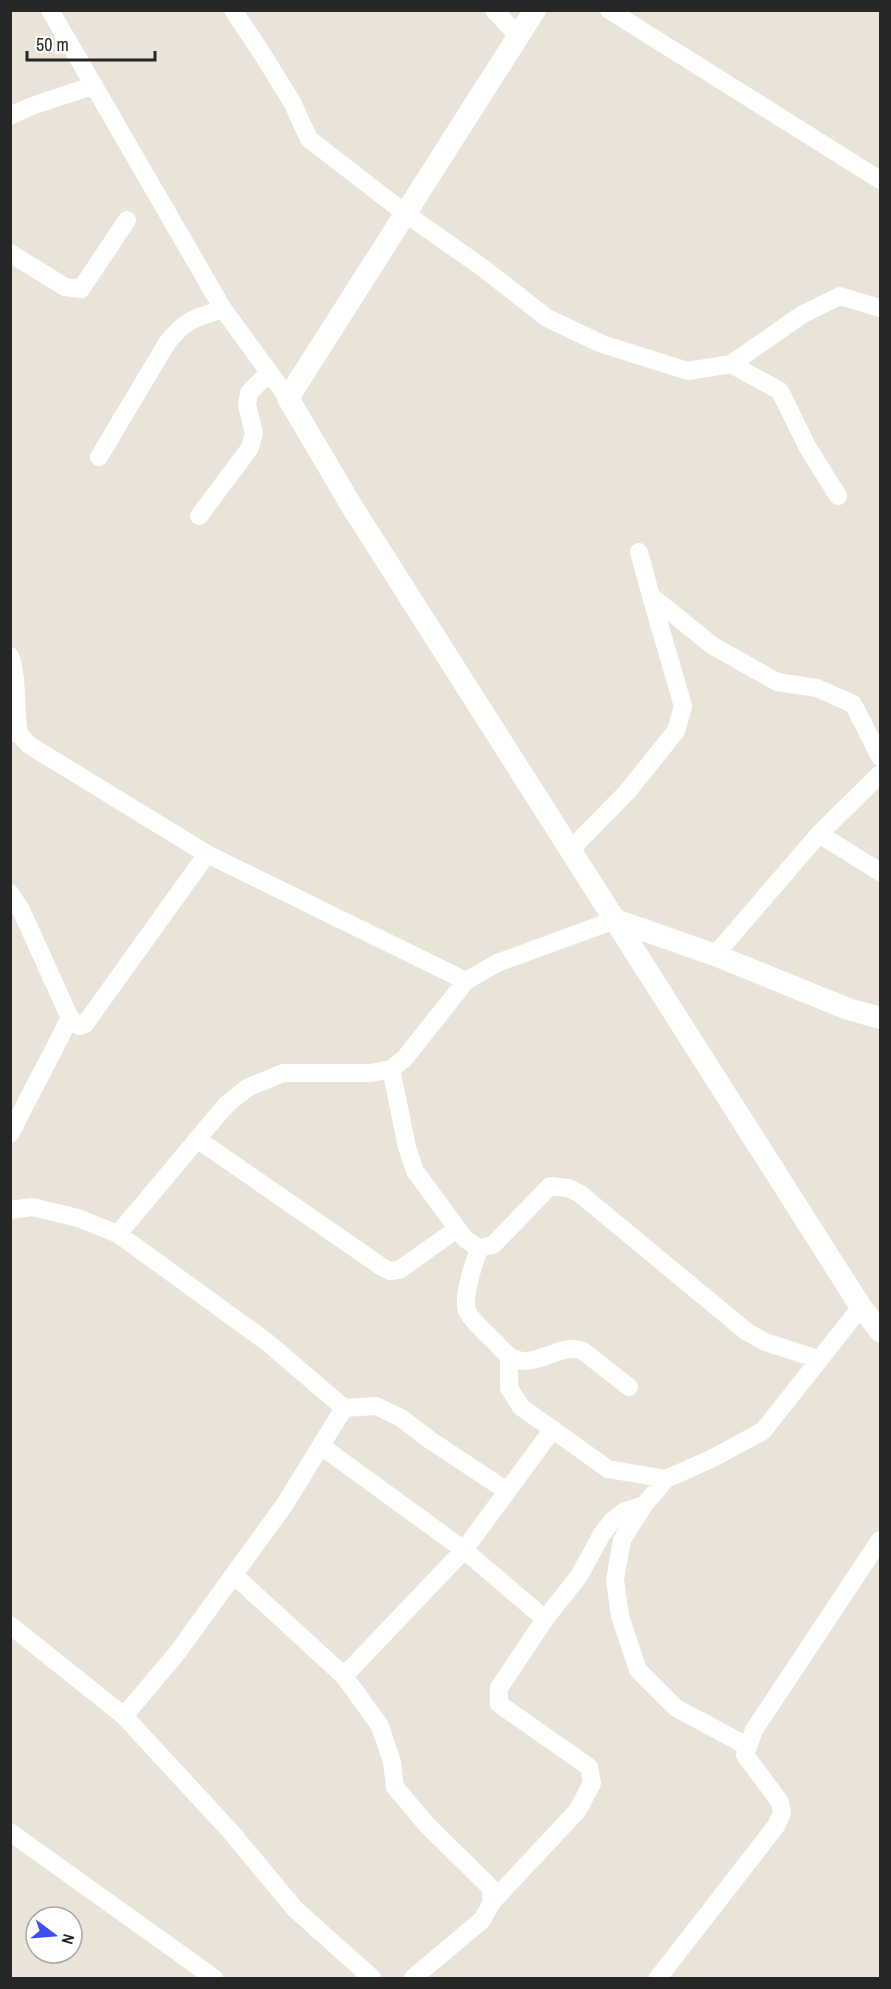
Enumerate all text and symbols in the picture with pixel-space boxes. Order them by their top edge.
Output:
scale bar [27,24,154,62]
text: 50 m [36,32,69,57]
north arrow [24,1905,84,1965]
text: N [57,1932,80,1947]

